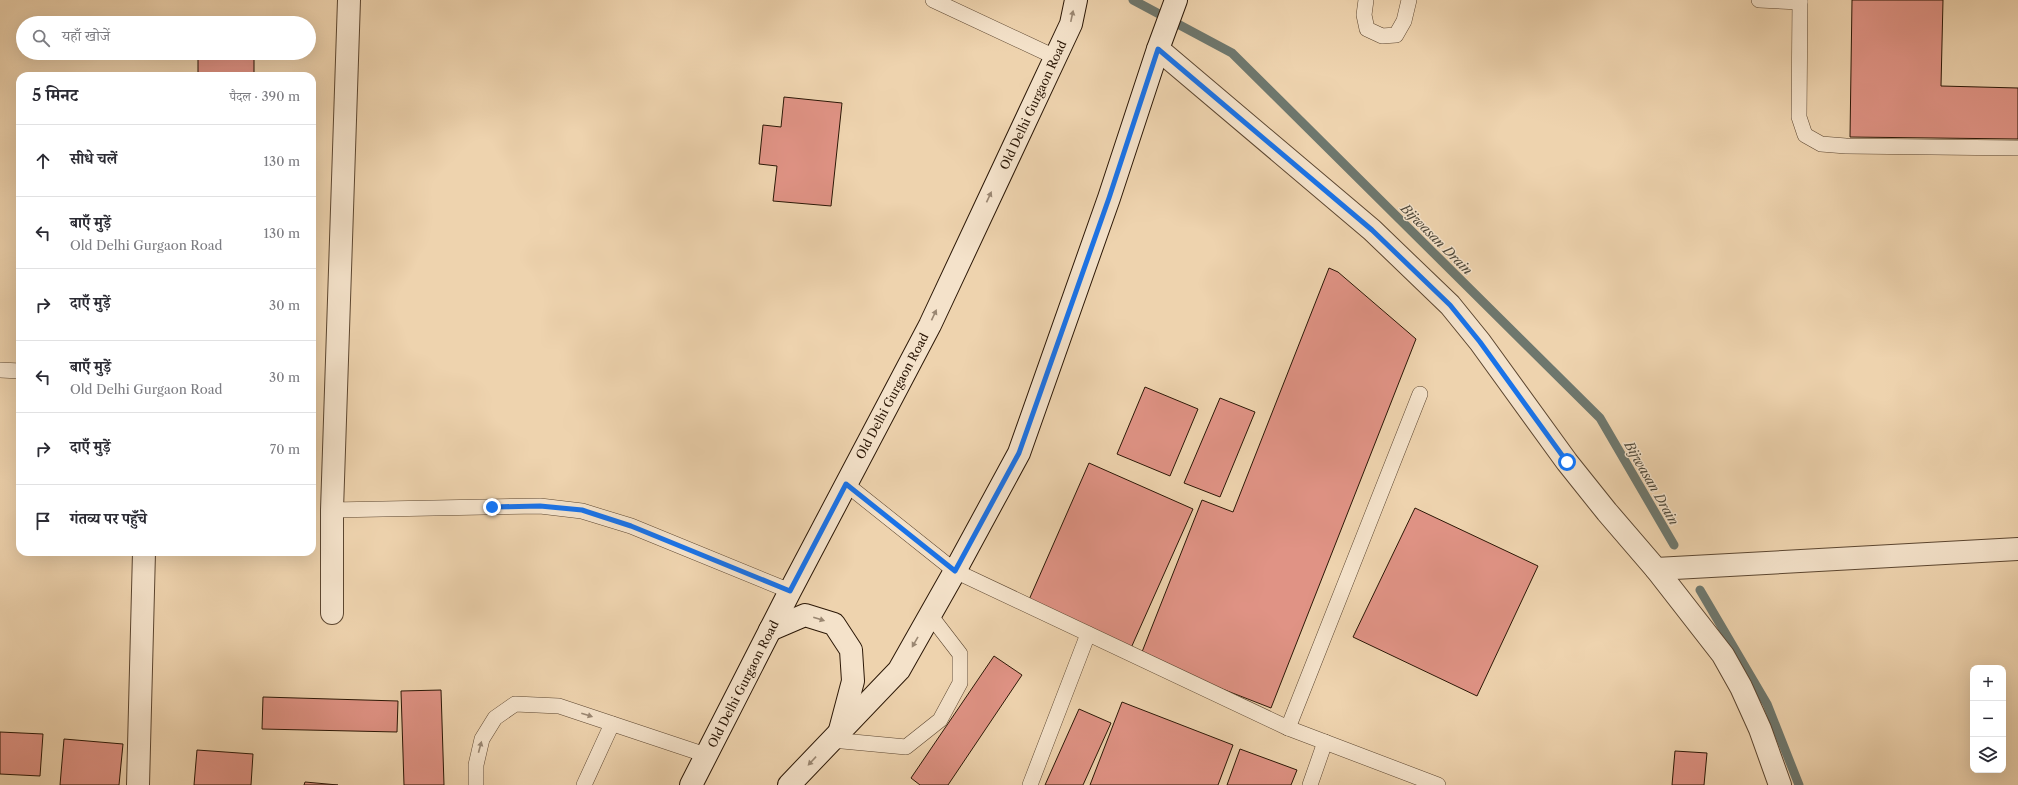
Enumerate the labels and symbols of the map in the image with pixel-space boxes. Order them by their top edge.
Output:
one-way arrow [1070,10,1076,22]
street label: Old Delhi Gurgaon Road [996,37,1070,172]
one-way arrow [986,192,992,203]
water label: Bijwasan Drain [1397,199,1476,278]
one-way arrow [931,310,937,321]
street label: Old Delhi Gurgaon Road [852,330,932,462]
water label: Bijwasan Drain [1621,437,1683,528]
route start [1558,453,1576,471]
route end [483,498,501,516]
one-way arrow [814,616,826,622]
street label: Old Delhi Gurgaon Road [704,617,782,750]
one-way arrow [911,636,918,648]
one-way arrow [581,713,593,719]
one-way arrow [478,740,484,753]
one-way arrow [807,756,817,766]

